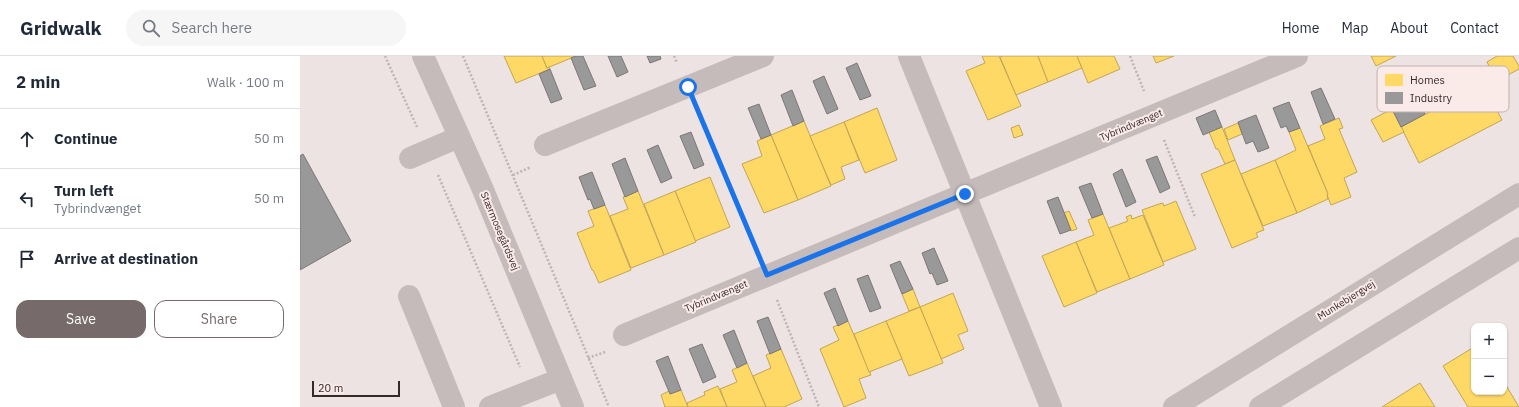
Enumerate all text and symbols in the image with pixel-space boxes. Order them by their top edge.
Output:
search box [126,10,406,46]
text: Gridwalk [20,16,102,40]
icon: search [140,17,162,39]
text: Search here [172,18,252,37]
text: Home [1282,19,1319,37]
text: Map [1341,19,1368,37]
text: About [1390,19,1428,37]
text: Contact [1450,19,1499,37]
legend [1377,66,1509,112]
text: 2 min [16,71,60,93]
text: Homes [1410,73,1445,87]
text: Walk · 100 m [207,74,284,91]
route start [679,78,697,96]
text: Industry [1410,91,1453,105]
street label: Tybrindvænget [1098,106,1165,144]
icon: ahead [16,128,38,150]
text: Continue [54,129,118,148]
text: 50 m [254,130,284,147]
text: Turn left [54,181,114,200]
route end [956,185,974,203]
icon: left [16,188,38,210]
text: 50 m [254,190,284,207]
street label: Stærmosegårdsvej [478,190,522,272]
text: Tybrindvænget [54,200,141,217]
icon: arrive [16,248,38,270]
text: Arrive at destination [54,249,198,268]
street label: Tybrindvænget [683,277,750,315]
street label: Munkebjergvej [1315,277,1377,323]
button: Save [16,300,146,338]
button: Share [154,300,284,338]
map controls [1471,323,1507,395]
button: + [1471,323,1507,359]
button: − [1471,359,1507,395]
scale bar [312,379,400,398]
text: 20 m [318,381,343,395]

